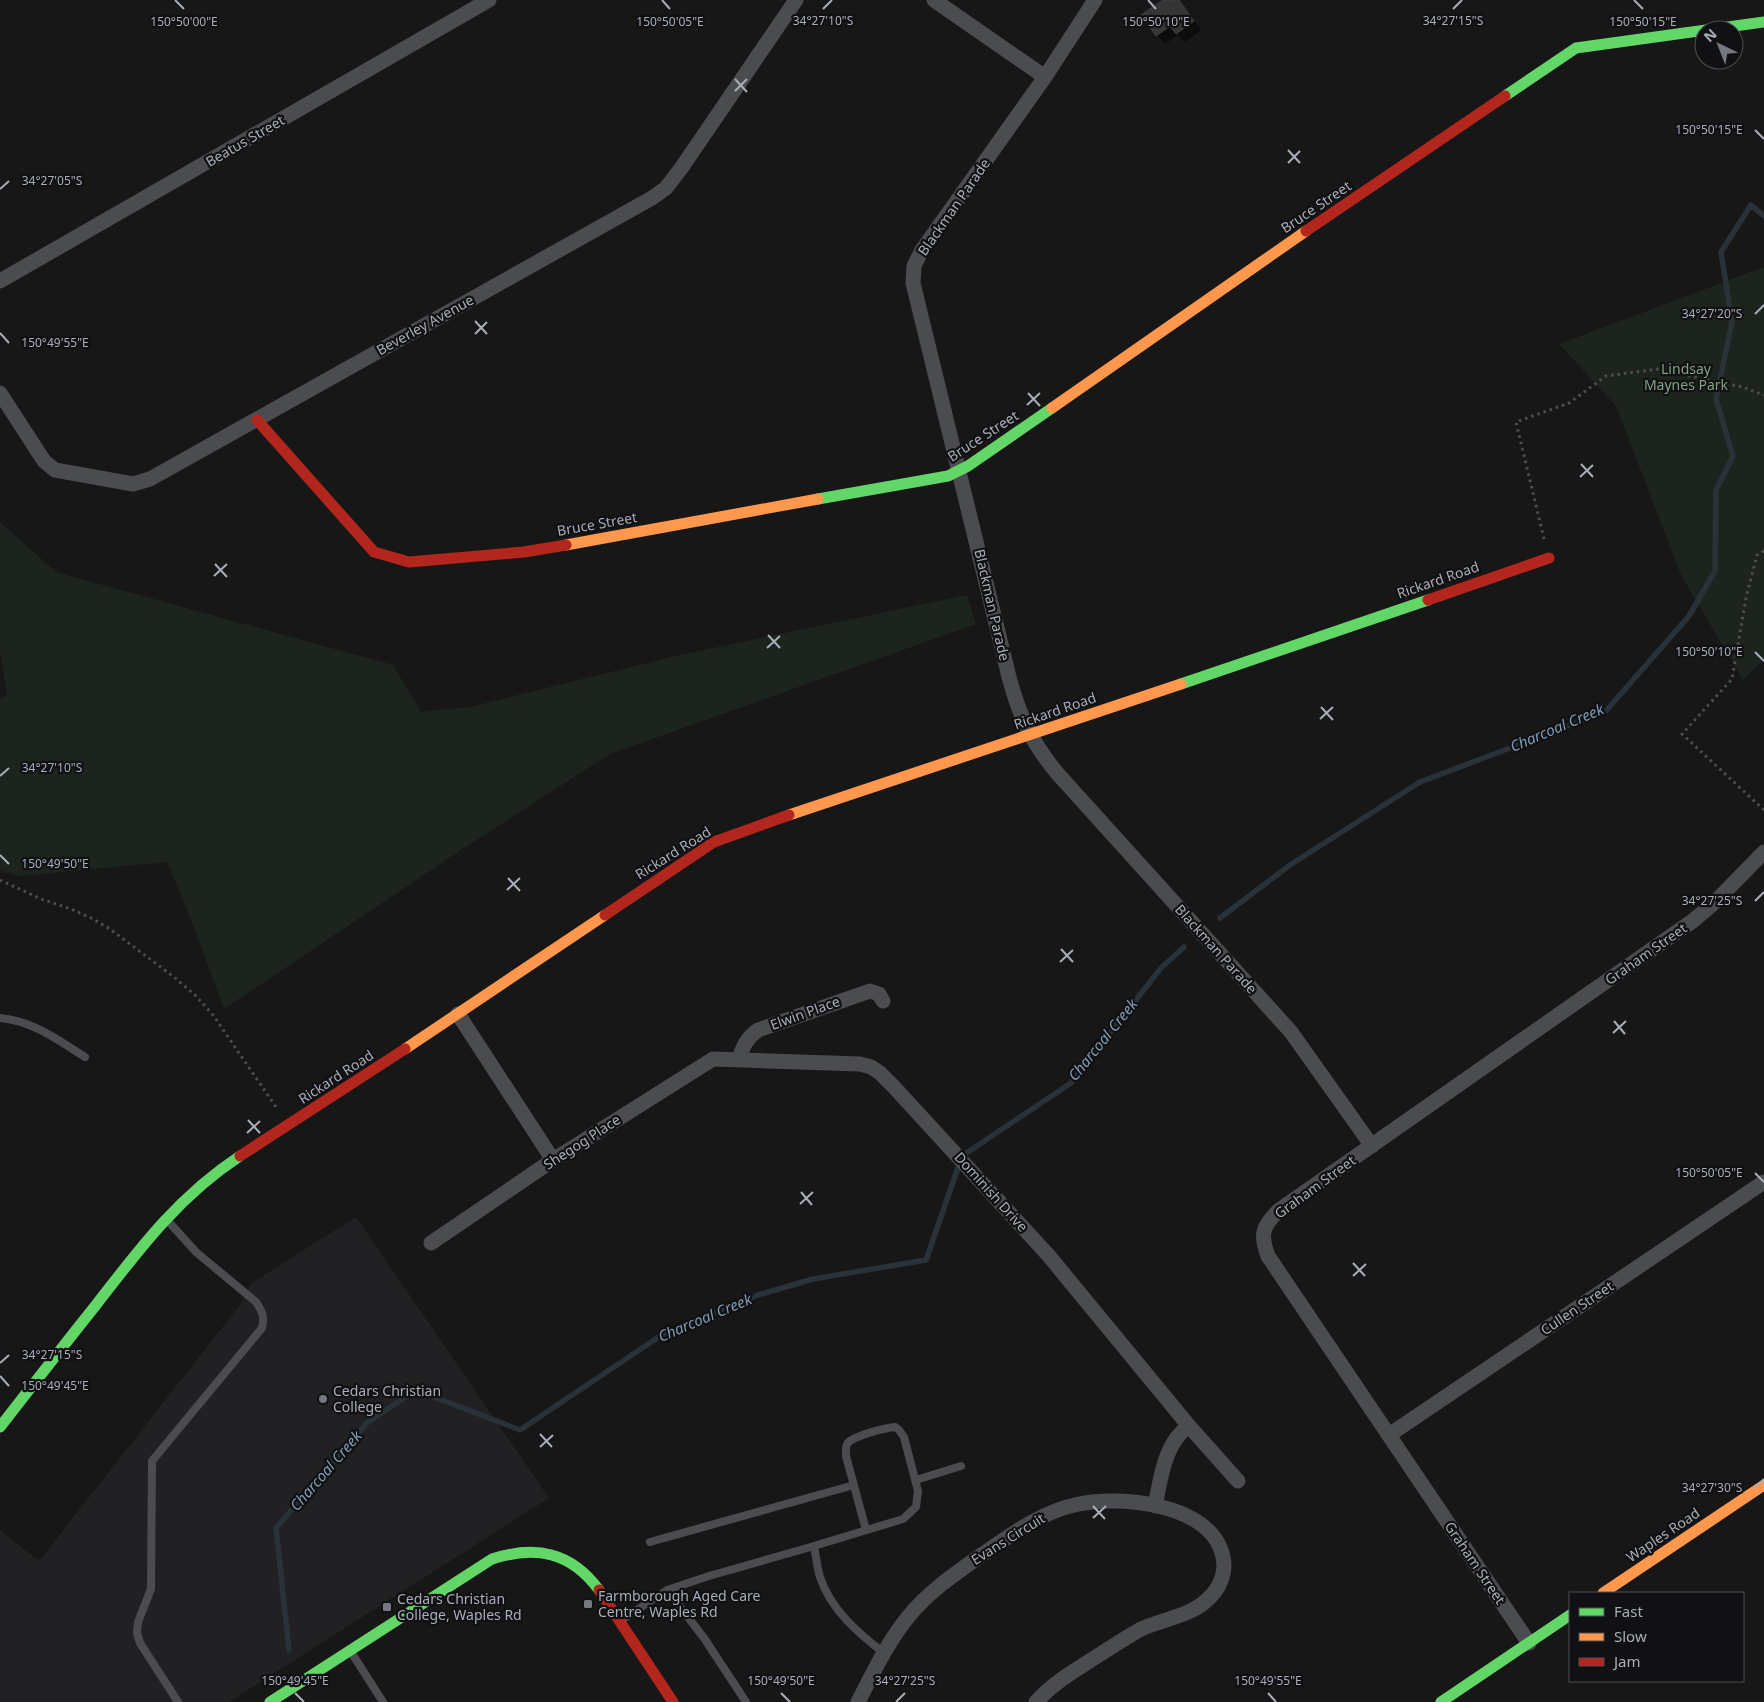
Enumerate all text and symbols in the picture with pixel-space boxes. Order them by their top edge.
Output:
text: 34°27'10"S [793,12,854,29]
text: 34°27'15"S [1423,12,1484,29]
text: 150°50'00"E [150,13,218,30]
text: 150°50'05"E [636,13,704,30]
text: 150°50'10"E [1122,13,1190,30]
text: 150°50'15"E [1609,13,1677,30]
north arrow [1694,20,1744,70]
text: N [1699,24,1720,46]
street label: Beatus Street [202,110,288,171]
text: 150°50'15"E [1675,121,1743,138]
street label: Blackman Parade [913,154,994,259]
text: 34°27'05"S [22,172,83,189]
street label: Bruce Street [1277,176,1355,237]
street label: Beverley Avenue [373,290,477,359]
text: 34°27'20"S [1682,305,1743,322]
text: 150°49'55"E [21,334,89,351]
park label: Lindsay Maynes Park [1644,359,1729,394]
street label: Bruce Street [944,406,1022,466]
street label: Bruce Street [555,507,638,540]
street label: Blackman Parade [970,547,1015,663]
street label: Rickard Road [1394,557,1481,602]
text: 150°50'10"E [1675,643,1743,660]
street label: Rickard Road [1011,688,1098,733]
water label: Charcoal Creek [1507,698,1607,756]
text: 34°27'10"S [22,759,83,776]
street label: Rickard Road [631,822,714,883]
text: 150°49'50"E [21,855,89,872]
text: 34°27'25"S [1682,892,1743,909]
street label: Blackman Parade [1171,900,1262,998]
street label: Graham Street [1601,918,1690,989]
street label: Elwin Place [767,991,842,1034]
water label: Charcoal Creek [1063,994,1142,1085]
street label: Rickard Road [295,1045,377,1108]
street label: Shegog Place [540,1110,624,1174]
street label: Dominish Drive [950,1148,1032,1236]
street label: Graham Street [1270,1151,1359,1222]
text: 150°50'05"E [1675,1164,1743,1181]
street label: Cullen Street [1537,1276,1617,1339]
water label: Charcoal Creek [655,1288,755,1346]
text: 34°27'15"S [22,1346,83,1363]
text: 150°49'45"E [21,1377,89,1394]
place label: Cedars Christian College [333,1381,441,1416]
marker: Cedars Christian College [317,1393,329,1405]
water label: Charcoal Creek [285,1426,366,1515]
text: 34°27'30"S [1682,1479,1743,1496]
street label: Waples Road [1622,1503,1703,1566]
street label: Evans Circuit [967,1508,1048,1569]
street label: Graham Street [1441,1518,1510,1608]
place label: Farmborough Aged Care Centre, Waples Rd [598,1586,761,1621]
place label: Cedars Christian College, Waples Rd [397,1589,522,1624]
legend [1569,1592,1744,1682]
marker: Farmborough Aged Care Centre, Waples Rd [582,1598,594,1610]
marker: Cedars Christian College, Waples Rd [381,1601,393,1613]
text: Fast [1614,1601,1643,1621]
text: Slow [1614,1626,1647,1646]
text: Jam [1612,1651,1641,1671]
text: 150°49'45"E [261,1672,329,1689]
text: 150°49'50"E [747,1672,815,1689]
text: 34°27'25"S [875,1672,936,1689]
text: 150°49'55"E [1234,1672,1302,1689]

